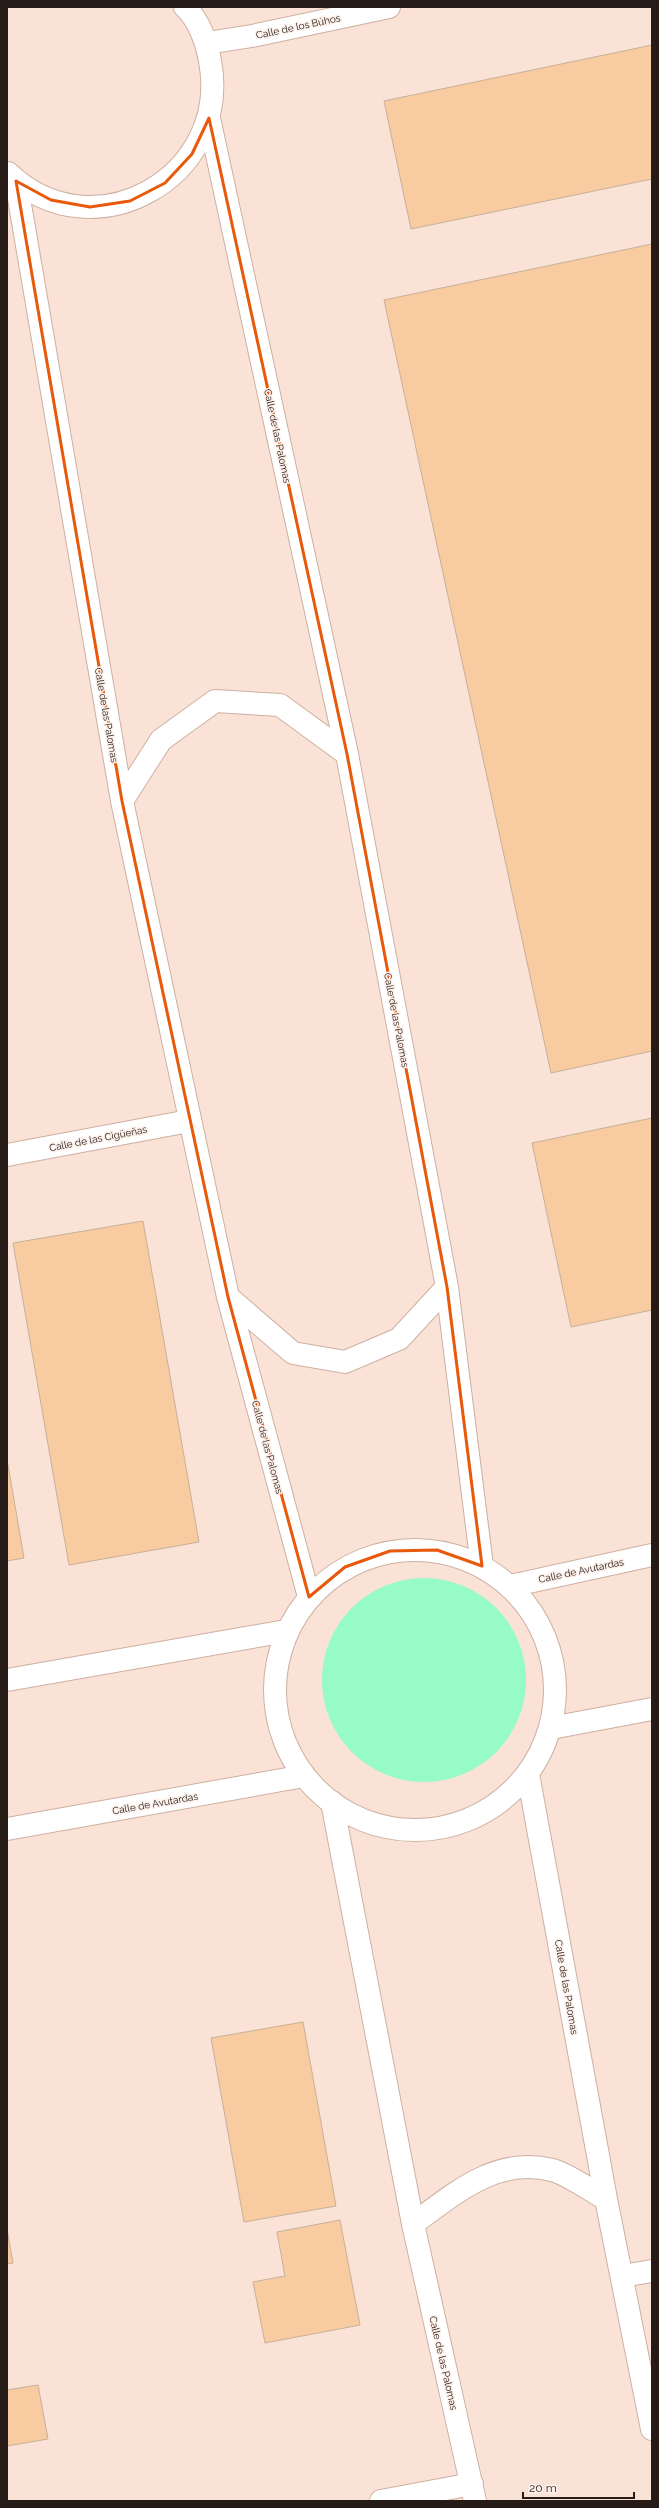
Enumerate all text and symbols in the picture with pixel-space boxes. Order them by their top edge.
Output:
street label: Calle de los Búhos [255,12,342,41]
street label: Calle de las Palomas [262,388,293,484]
street label: Calle de las Palomas [93,667,120,764]
street label: Calle de las Palomas [382,972,411,1068]
street label: Calle de las Cigüeñas [48,1124,148,1153]
street label: Calle de las Palomas [250,1399,285,1495]
street label: Calle de Avutardas [537,1556,625,1585]
street label: Calle de Avutardas [111,1791,199,1816]
street label: Calle de las Palomas [553,1939,580,2036]
street label: Calle de las Palomas [427,2315,460,2411]
scale bar [523,2474,634,2500]
text: 20 m [529,2481,557,2495]

